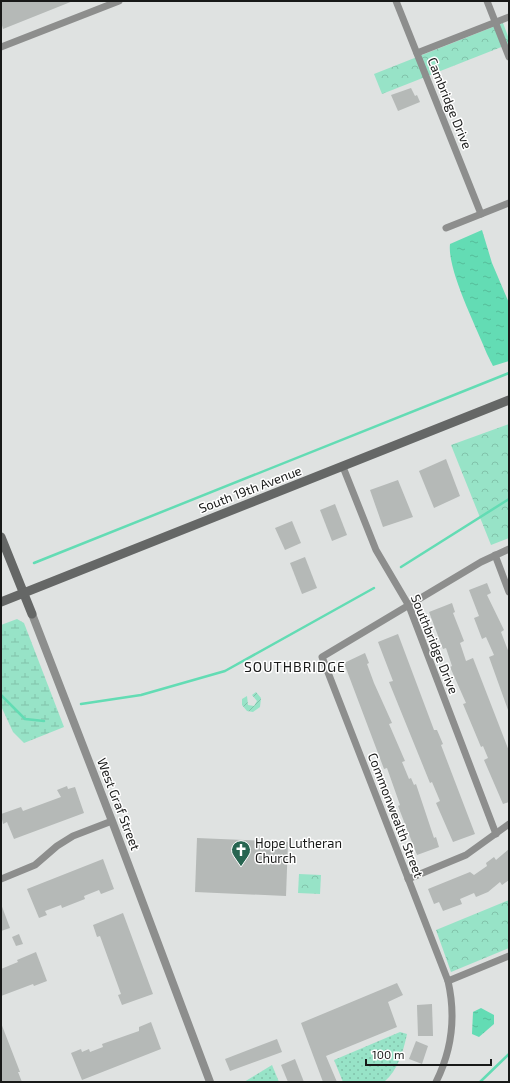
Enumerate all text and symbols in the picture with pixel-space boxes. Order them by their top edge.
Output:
street label: Cambridge Drive [424,55,476,151]
street label: South 19th Avenue [196,462,304,516]
street label: Southbridge Drive [408,592,462,696]
district label: SOUTHBRIDGE [244,658,346,675]
street label: Commonwealth Street [365,750,427,880]
street label: West Graf Street [94,755,144,853]
place label: Hope Lutheran Church [255,835,342,866]
church icon: Hope Lutheran Church [230,839,252,867]
scale bar [366,1041,491,1067]
text: 100 m [372,1047,404,1061]

